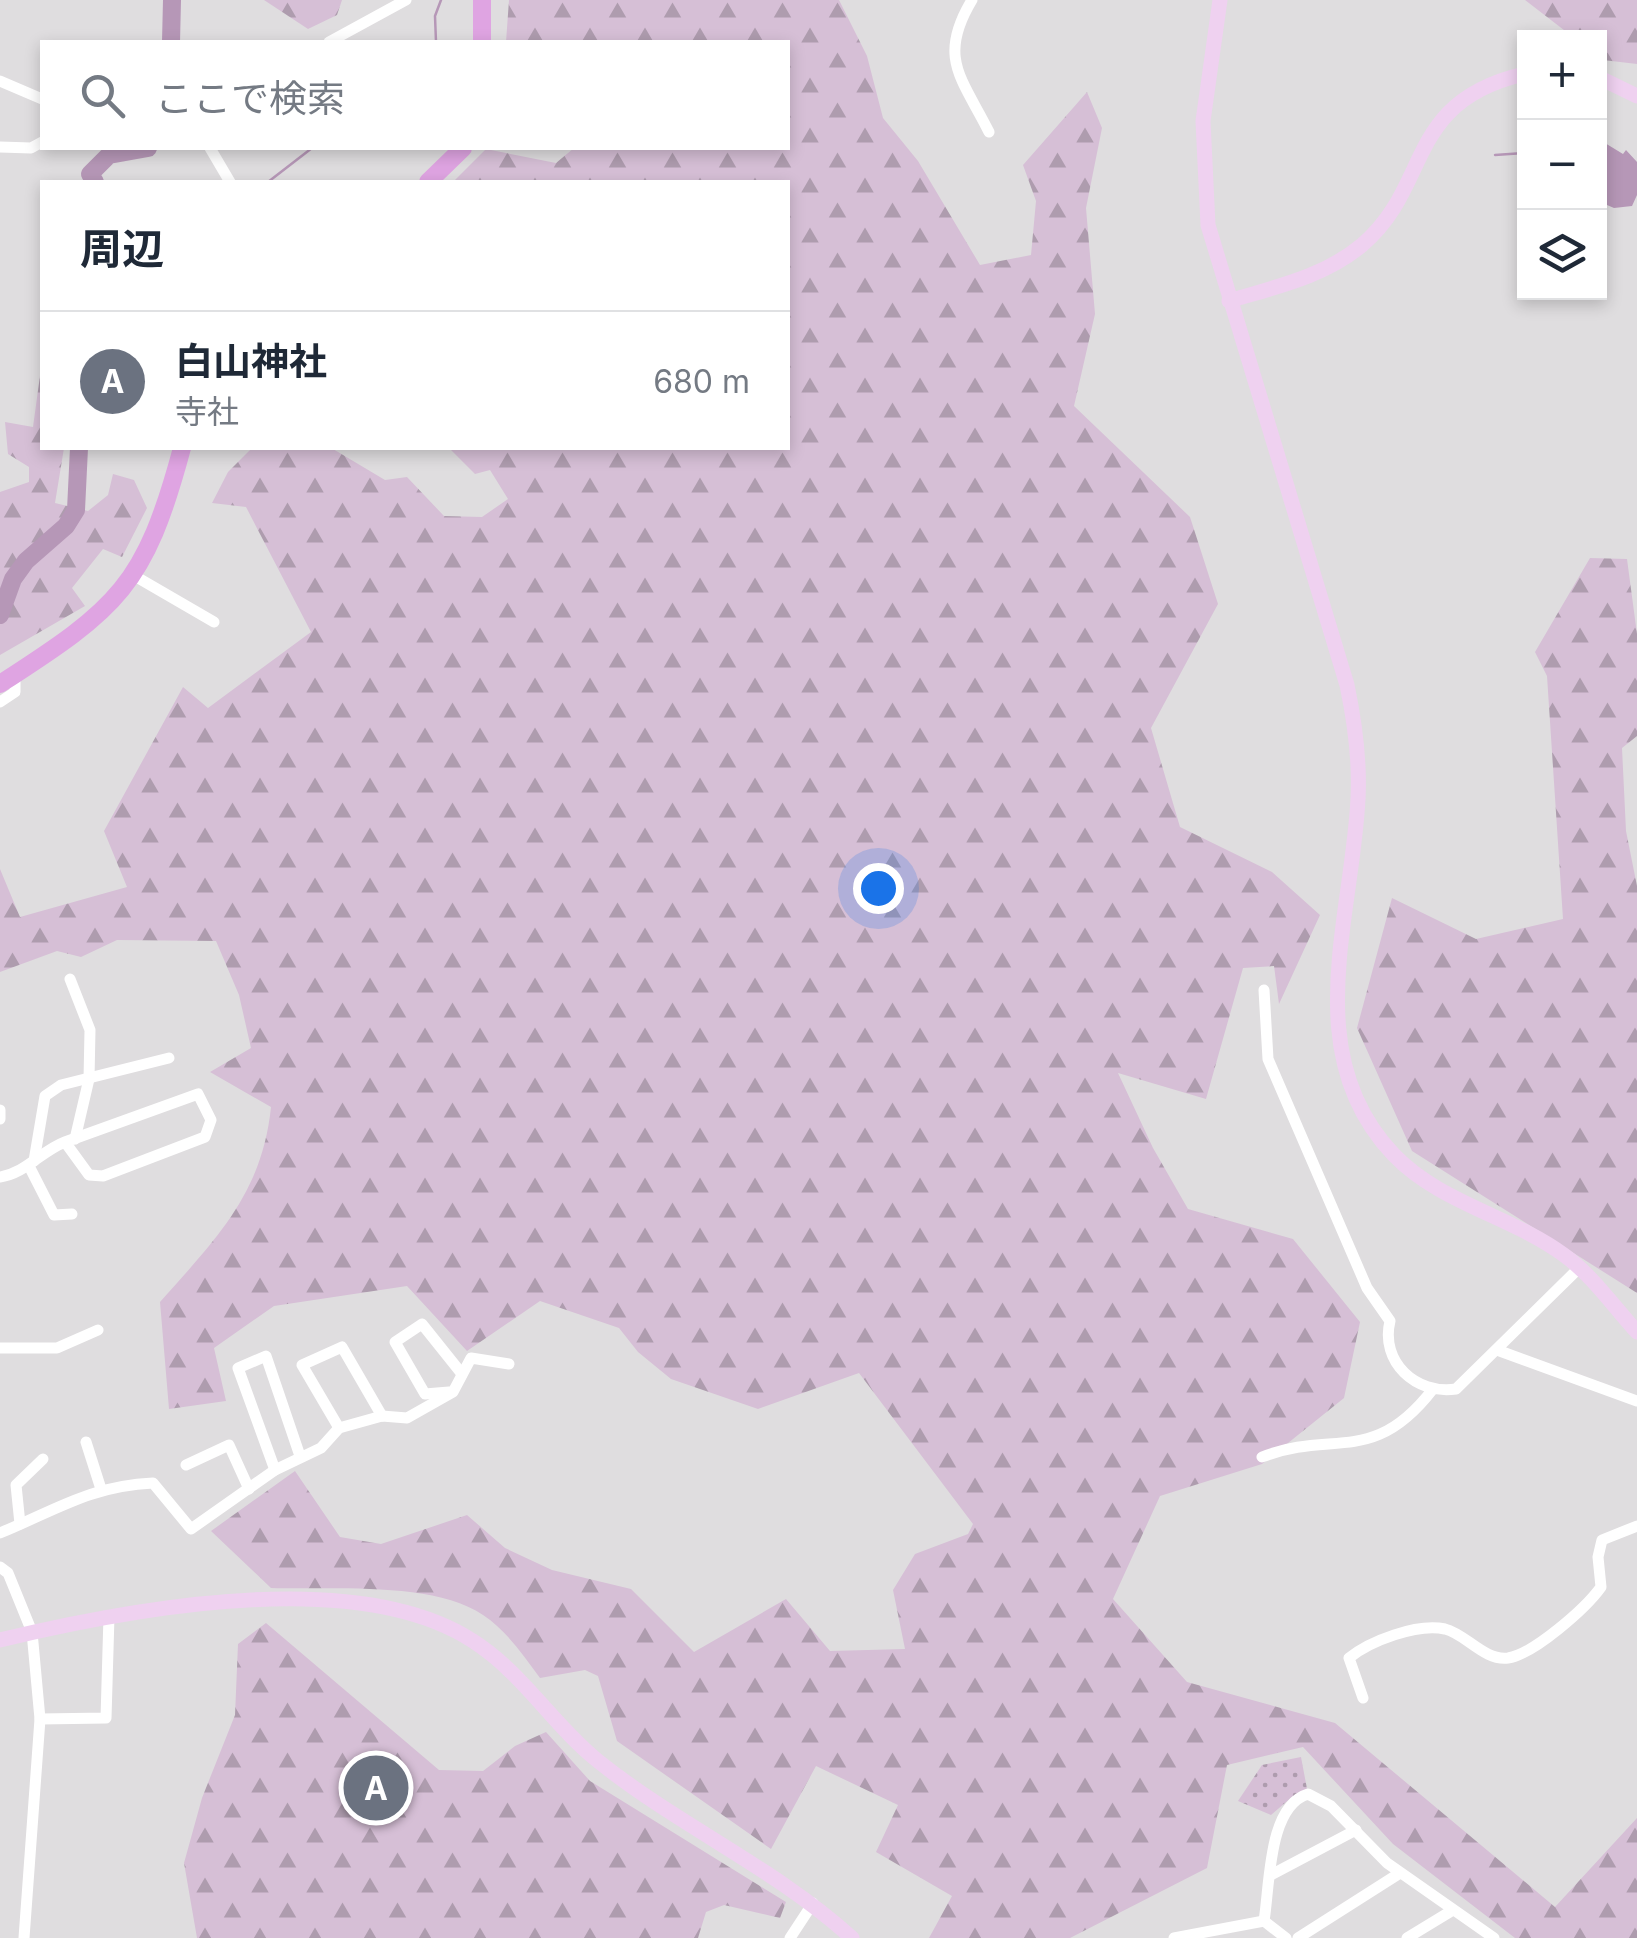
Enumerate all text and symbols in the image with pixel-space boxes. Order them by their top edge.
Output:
map controls [1517,30,1607,300]
button: + [1517,30,1607,120]
search box [40,40,790,150]
icon: search [75,68,130,123]
text: ここで検索 [155,75,345,121]
button: − [1517,120,1607,210]
button: layers [1517,210,1607,300]
text: 周辺 [80,223,164,274]
text: 白山神社 [175,338,327,384]
text: A [101,362,124,401]
text: 680 m [653,362,750,401]
text: 寺社 [175,392,239,431]
your location [853,863,904,914]
pin: A [344,1750,408,1826]

